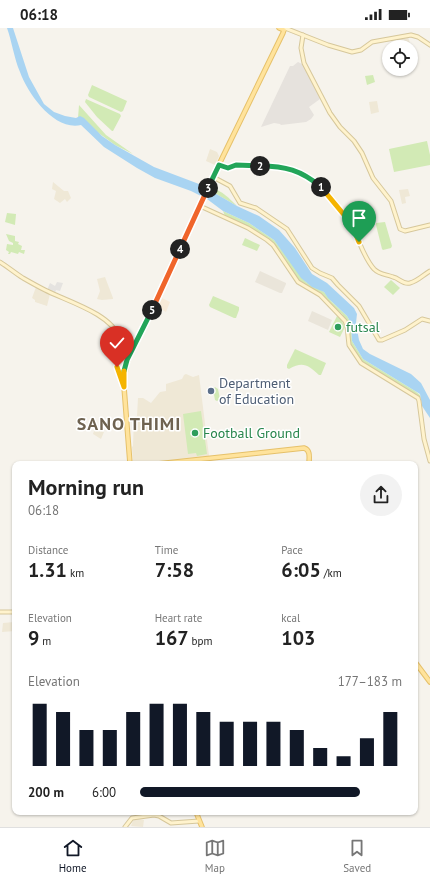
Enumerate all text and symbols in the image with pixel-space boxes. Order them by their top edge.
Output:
text: 06:18 [20,5,58,24]
map controls [382,40,418,76]
button: locate [382,40,418,76]
pin: 2 [250,156,270,176]
text: 2 [257,159,263,173]
pin: 1 [311,177,331,197]
pin: 3 [198,178,218,198]
text: 1 [318,180,324,194]
text: 3 [205,181,211,195]
pin [342,201,376,242]
icon: arrive [348,207,370,229]
pin: 4 [170,239,190,259]
text: 4 [177,242,183,256]
pin: 5 [142,300,162,320]
text: 5 [149,303,155,317]
place label: futsal [346,318,380,336]
marker: futsal [333,322,343,332]
pin [100,326,134,367]
icon: check [106,332,128,354]
place label: Department of Education [219,374,294,408]
marker: Department of Education [206,386,216,396]
district label: SANO THIMI [77,412,181,435]
place label: Football Ground [203,424,300,442]
marker: Football Ground [190,428,200,438]
text: Morning run [28,473,144,501]
button: share [360,474,402,516]
text: 06:18 [28,502,59,519]
text: Distance [28,543,68,557]
text: Time [155,543,178,557]
text: Pace [281,543,303,557]
text: 1.31 [28,557,67,583]
text: 7:58 [155,557,194,583]
text: 6:05 [281,557,321,583]
text: km [67,566,84,580]
text: /km [321,566,342,580]
text: Elevation [28,611,72,625]
text: Heart rate [155,611,202,625]
text: kcal [281,611,300,625]
text: 9 [28,625,39,651]
text: 167 [155,625,189,651]
text: 103 [281,625,315,651]
text: m [39,634,51,648]
text: bpm [189,634,212,648]
text: Elevation [28,673,80,690]
text: 177–183 m [338,673,402,690]
text: 200 m [28,784,64,801]
text: 6:00 [92,784,116,801]
tab: Home [59,837,87,875]
tab: Map [204,837,226,875]
tab: Saved [343,837,371,875]

